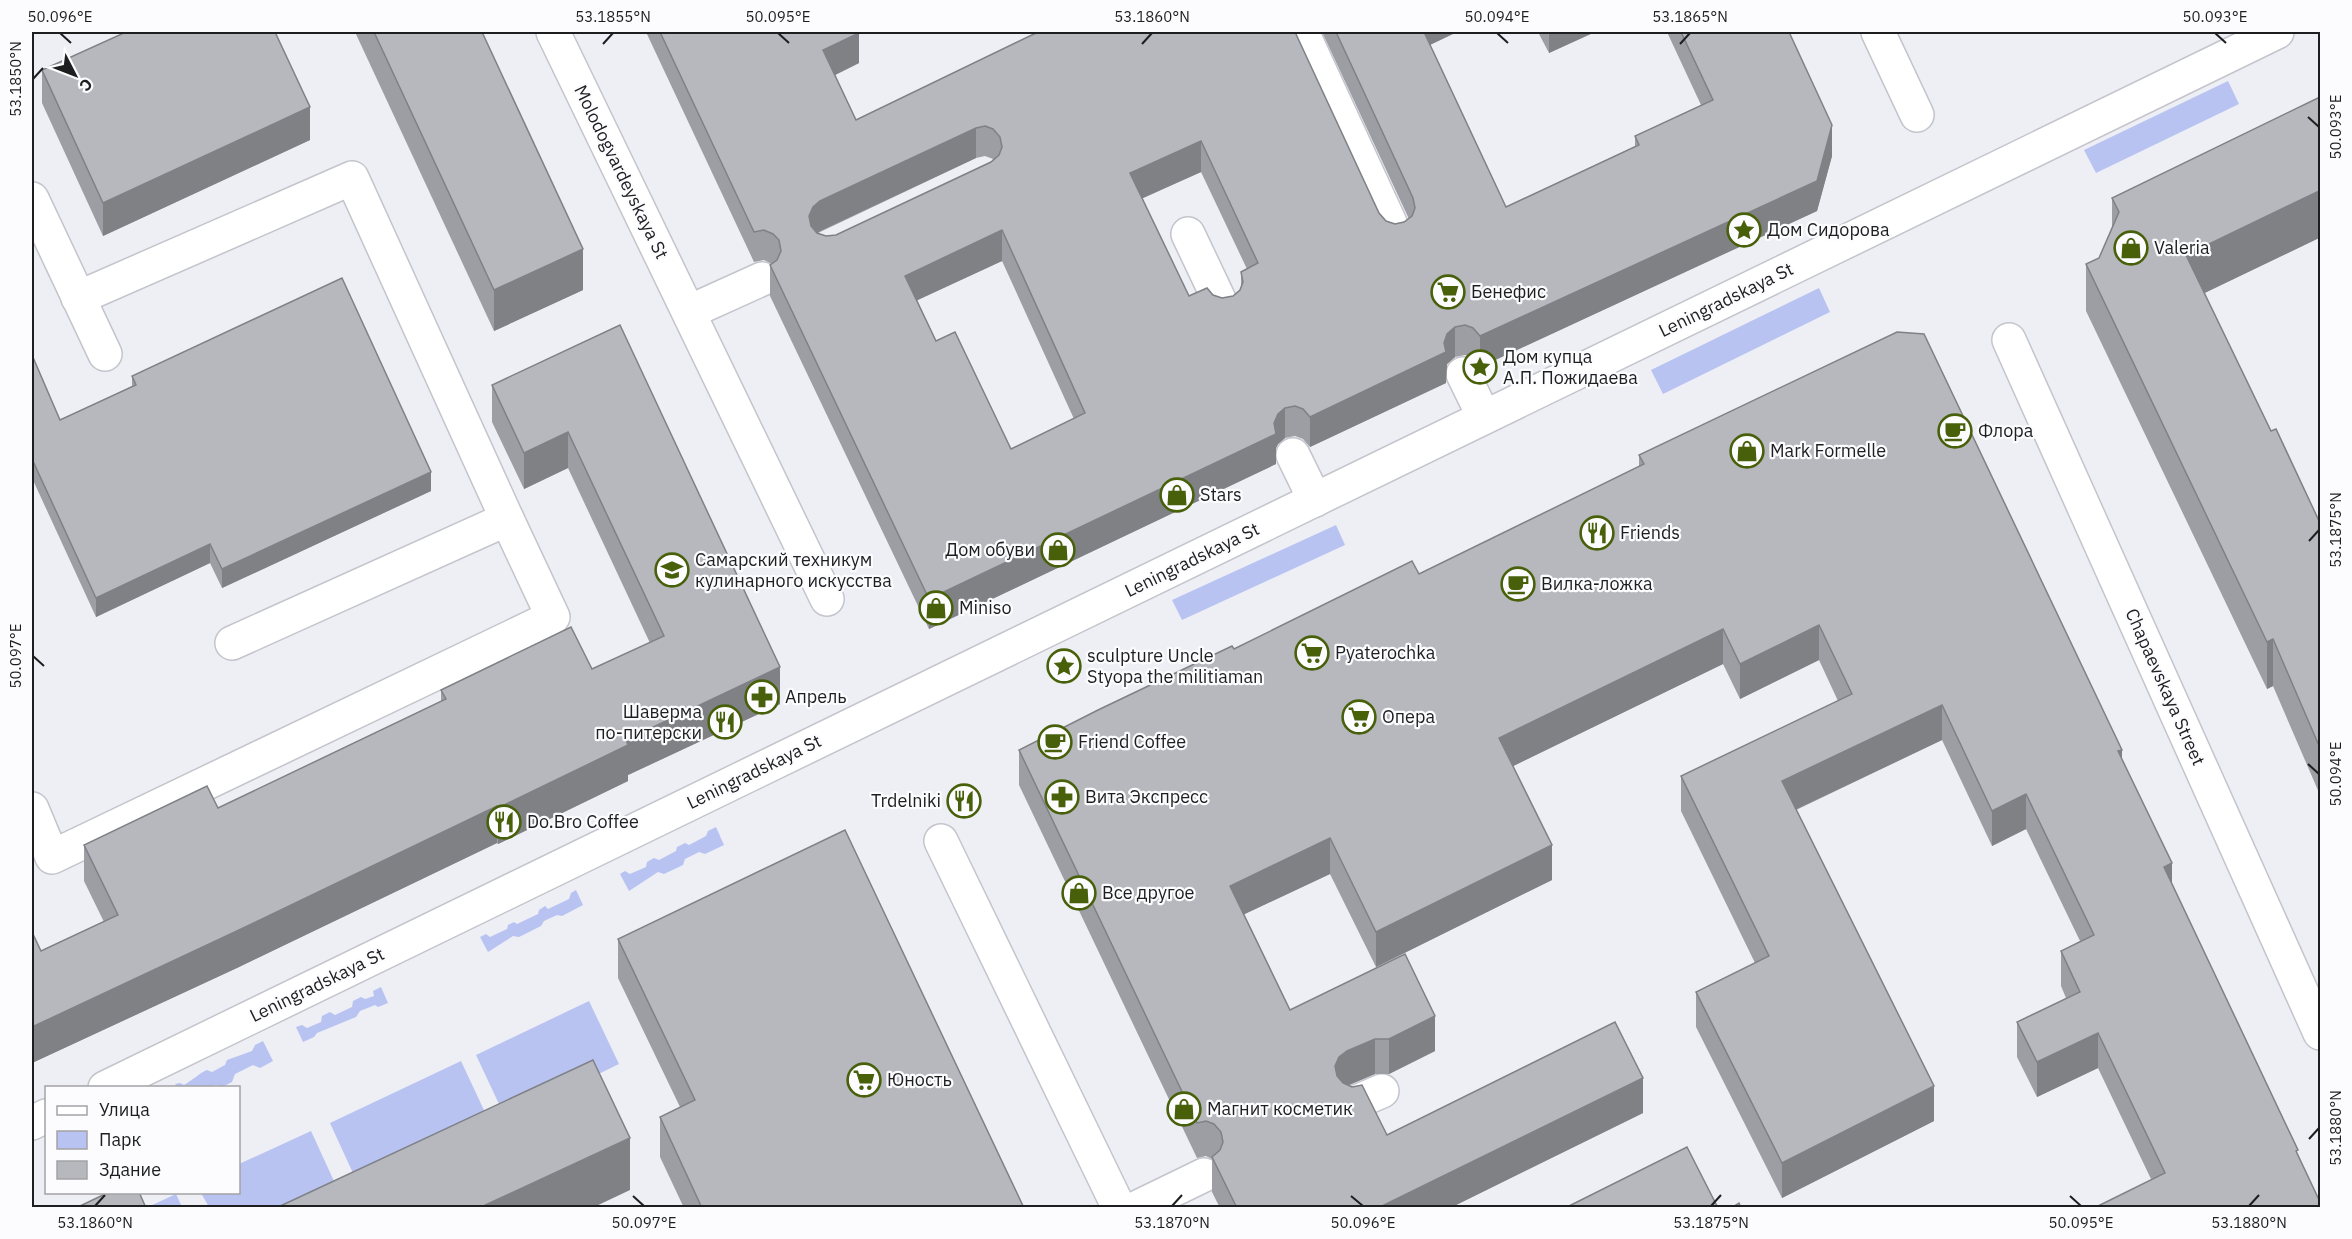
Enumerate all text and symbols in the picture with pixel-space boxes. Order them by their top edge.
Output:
text: 50.096°E [28,7,92,26]
text: 53.1855°N [575,7,651,26]
text: 50.095°E [746,7,810,26]
text: 53.1860°N [1114,7,1190,26]
text: 50.094°E [1465,7,1529,26]
text: 53.1865°N [1652,7,1728,26]
text: 50.093°E [2183,7,2247,26]
text: 53.1850°N [6,41,25,117]
north arrow [45,45,105,105]
text: С [75,74,97,96]
street label: Molodogvardeyskaya St [569,81,674,263]
text: 50.093°E [2326,95,2345,159]
place icon: Дом Сидорова [1726,212,1762,248]
place label: Дом Сидорова [1767,218,1890,241]
shop icon: Valeria [2113,230,2149,266]
place label: Valeria [2154,236,2210,259]
street label: Leningradskaya St [1655,257,1797,342]
supermarket icon: Бенефис [1430,274,1466,310]
place label: Бенефис [1471,280,1546,303]
place label: Дом купца А.П. Пожидаева [1503,345,1638,389]
place icon: Дом купца А.П. Пожидаева [1462,349,1498,385]
cafe icon: Флора [1937,413,1973,449]
place label: Флора [1978,419,2034,442]
shop icon: Mark Formelle [1729,433,1765,469]
place label: Mark Formelle [1770,439,1886,462]
shop icon: Stars [1159,477,1195,513]
place label: Stars [1200,483,1242,506]
text: 53.1875°N [2326,492,2345,568]
restaurant icon: Friends [1579,515,1615,551]
street label: Leningradskaya St [1121,517,1263,602]
place label: Friends [1620,521,1680,544]
shop icon: Дом обуви [1040,532,1076,568]
place label: Дом обуви [945,538,1035,561]
place label: Самарский техникум кулинарного искусства [695,548,892,592]
school or university icon: Самарский техникум кулинарного искусства [654,552,690,588]
cafe icon: Вилка-ложка [1500,566,1536,602]
place label: Вилка-ложка [1541,572,1653,595]
shop icon: Miniso [918,590,954,626]
place label: Miniso [959,596,1012,619]
street label: Chapaevskaya Street [2121,605,2210,769]
text: 50.097°E [6,624,25,688]
supermarket icon: Pyaterochka [1294,635,1330,671]
place label: Pyaterochka [1335,641,1436,664]
place label: sculpture Uncle Styopa the militiaman [1087,644,1263,688]
place icon: sculpture Uncle Styopa the militiaman [1046,648,1082,684]
pharmacy icon: Апрель [744,679,780,715]
place label: Апрель [785,685,847,708]
supermarket icon: Опера [1341,699,1377,735]
place label: Шаверма по-питерски [595,700,702,744]
restaurant icon: Шаверма по-питерски [707,704,743,740]
place label: Опера [1382,705,1435,728]
cafe icon: Friend Coffee [1037,724,1073,760]
street label: Leningradskaya St [683,729,825,814]
place label: Friend Coffee [1078,730,1186,753]
text: 50.094°E [2326,742,2345,806]
pharmacy icon: Вита Экспресс [1044,779,1080,815]
restaurant icon: Trdelniki [946,783,982,819]
place label: Вита Экспресс [1085,785,1208,808]
place label: Trdelniki [871,789,941,812]
restaurant icon: Do.Bro Coffee [486,804,522,840]
place label: Do.Bro Coffee [527,810,639,833]
shop icon: Все другое [1061,875,1097,911]
place label: Все другое [1102,881,1194,904]
street label: Leningradskaya St [246,942,388,1027]
supermarket icon: Юность [846,1062,882,1098]
place label: Юность [887,1068,952,1091]
legend [45,1086,240,1194]
text: 53.1880°N [2326,1090,2345,1166]
shop icon: Магнит косметик [1166,1091,1202,1127]
place label: Магнит косметик [1207,1097,1353,1120]
text: Улица [99,1098,150,1121]
text: Парк [99,1128,142,1151]
text: Здание [99,1158,161,1181]
text: 53.1860°N [57,1213,133,1232]
text: 50.097°E [612,1213,676,1232]
text: 53.1870°N [1134,1213,1210,1232]
text: 50.096°E [1331,1213,1395,1232]
text: 53.1875°N [1673,1213,1749,1232]
text: 50.095°E [2049,1213,2113,1232]
text: 53.1880°N [2211,1213,2287,1232]

